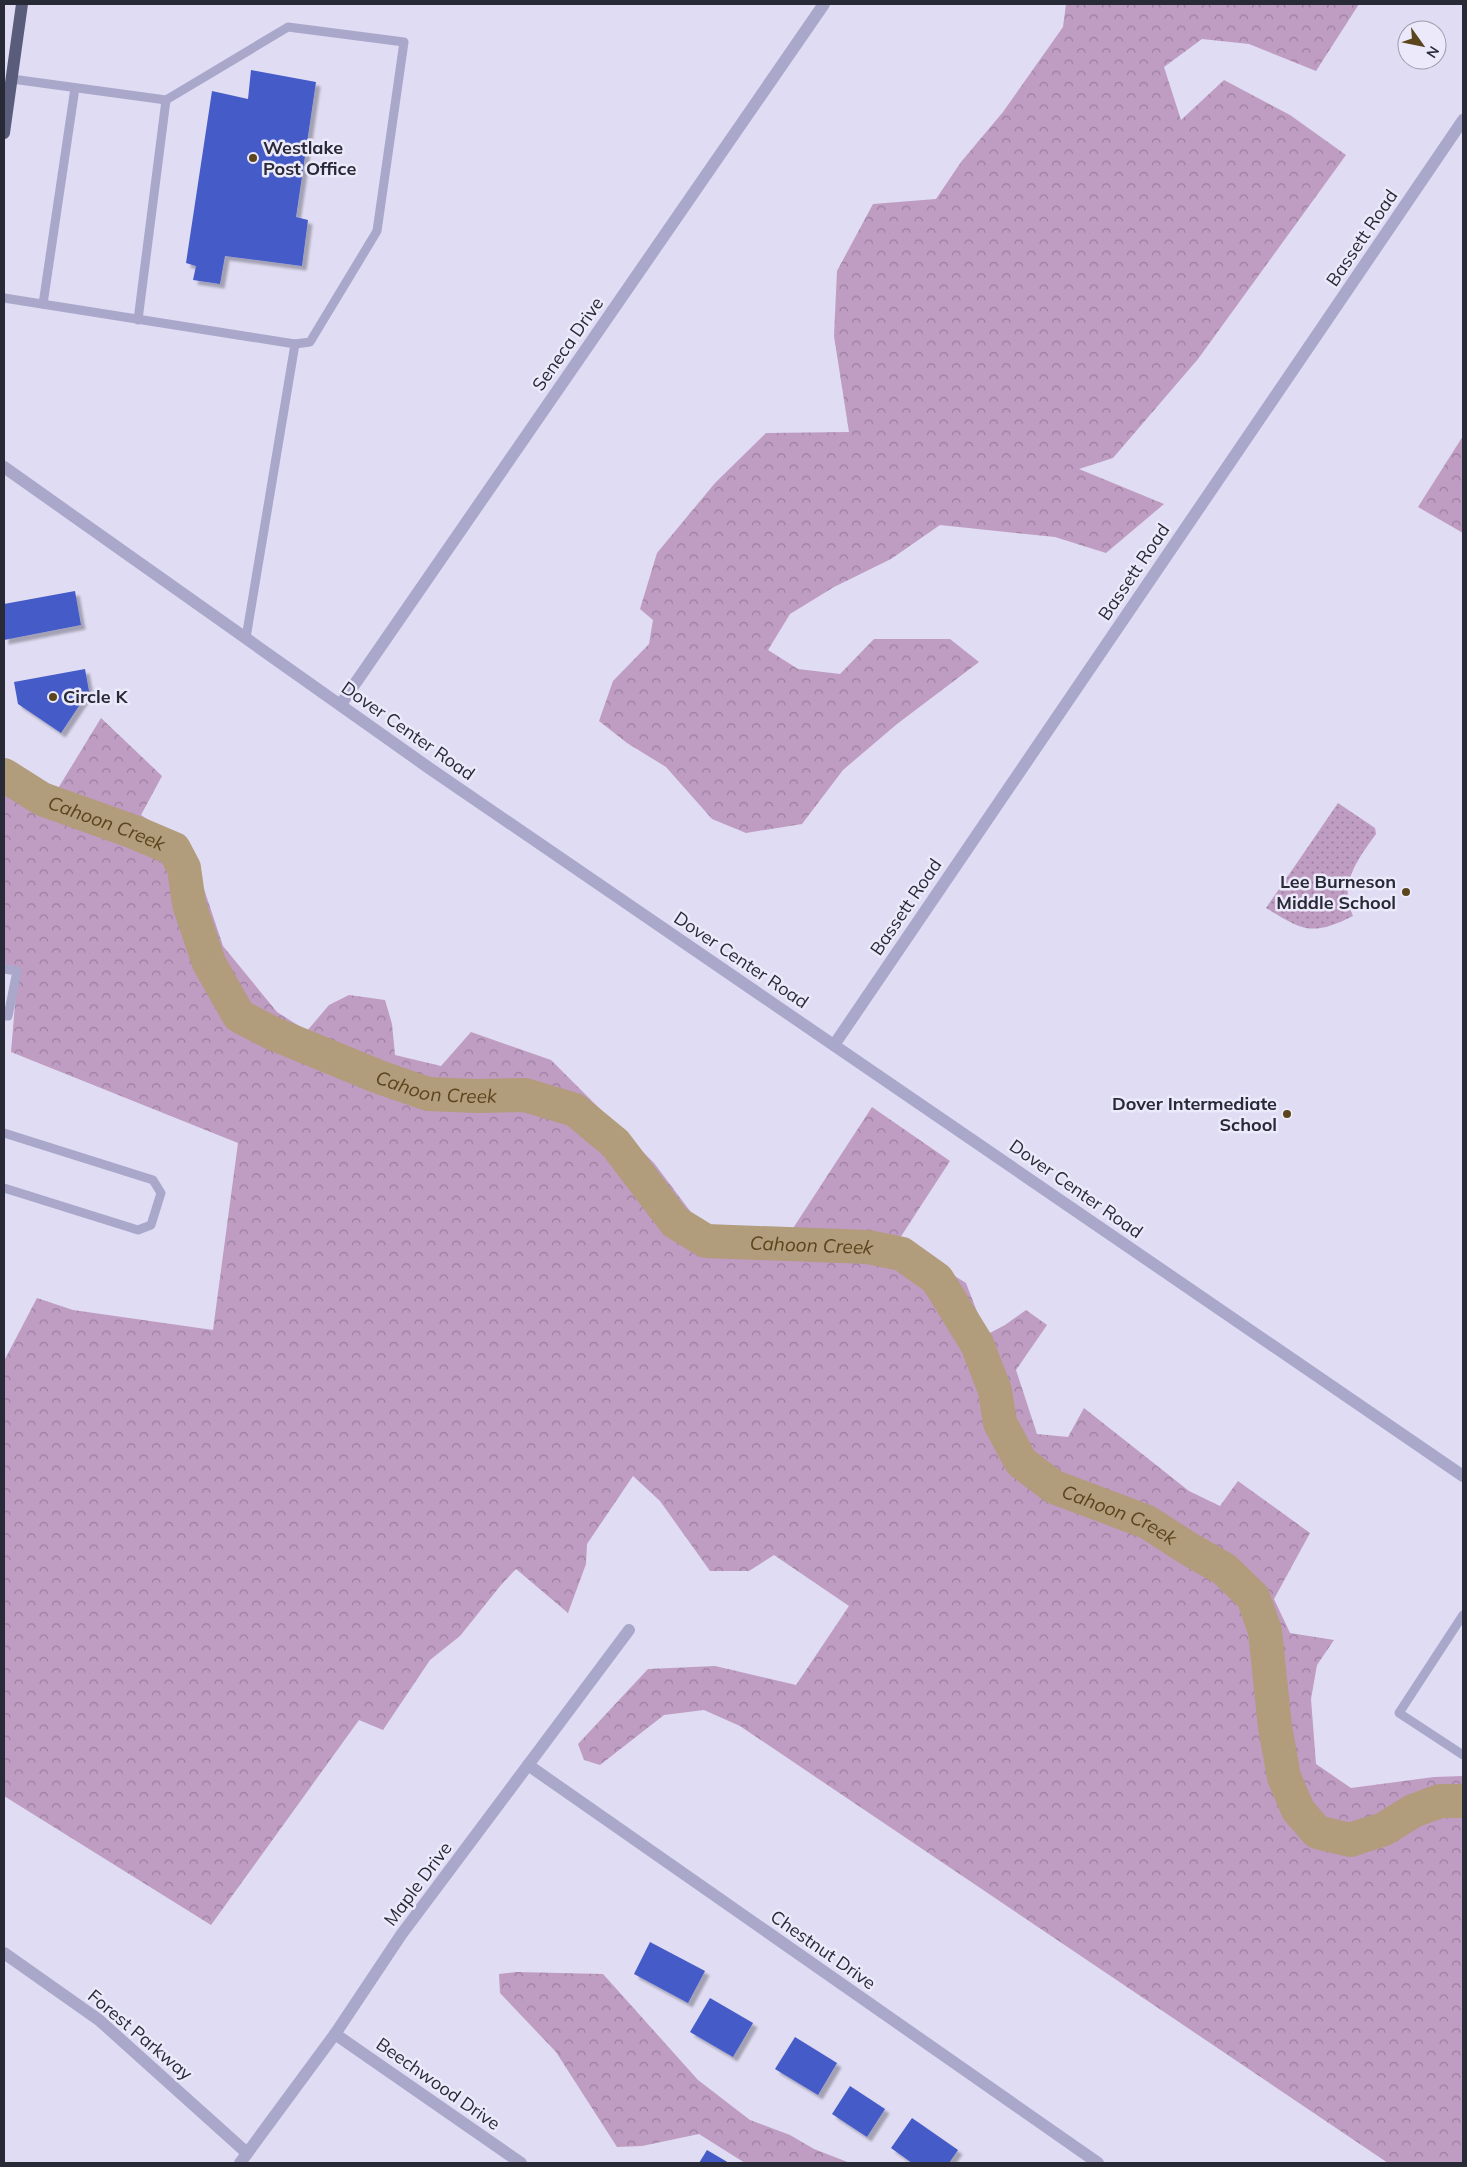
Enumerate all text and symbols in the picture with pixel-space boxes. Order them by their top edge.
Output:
north arrow [1397,20,1447,70]
text: N [1422,43,1443,61]
place label: Westlake Post Office [263,136,356,180]
marker: Westlake Post Office [247,152,259,164]
street label: Bassett Road [1321,185,1402,291]
street label: Seneca Drive [527,292,608,395]
street label: Bassett Road [1093,519,1174,625]
street label: Dover Center Road [337,676,479,785]
place label: Circle K [63,685,129,708]
marker: Circle K [47,691,59,703]
water label: Cahoon Creek [45,790,170,856]
street label: Bassett Road [865,854,946,960]
place label: Lee Burneson Middle School [1276,870,1396,914]
marker: Lee Burneson Middle School [1400,886,1412,898]
street label: Dover Center Road [670,906,813,1013]
water label: Cahoon Creek [373,1065,498,1108]
place label: Dover Intermediate School [1112,1092,1277,1136]
marker: Dover Intermediate School [1281,1108,1293,1120]
street label: Dover Center Road [1005,1134,1147,1243]
water label: Cahoon Creek [749,1231,877,1260]
water label: Cahoon Creek [1058,1479,1182,1551]
street label: Maple Drive [379,1837,457,1930]
street label: Chestnut Drive [766,1905,880,1994]
street label: Forest Parkway [83,1984,198,2085]
street label: Beechwood Drive [372,2032,505,2135]

